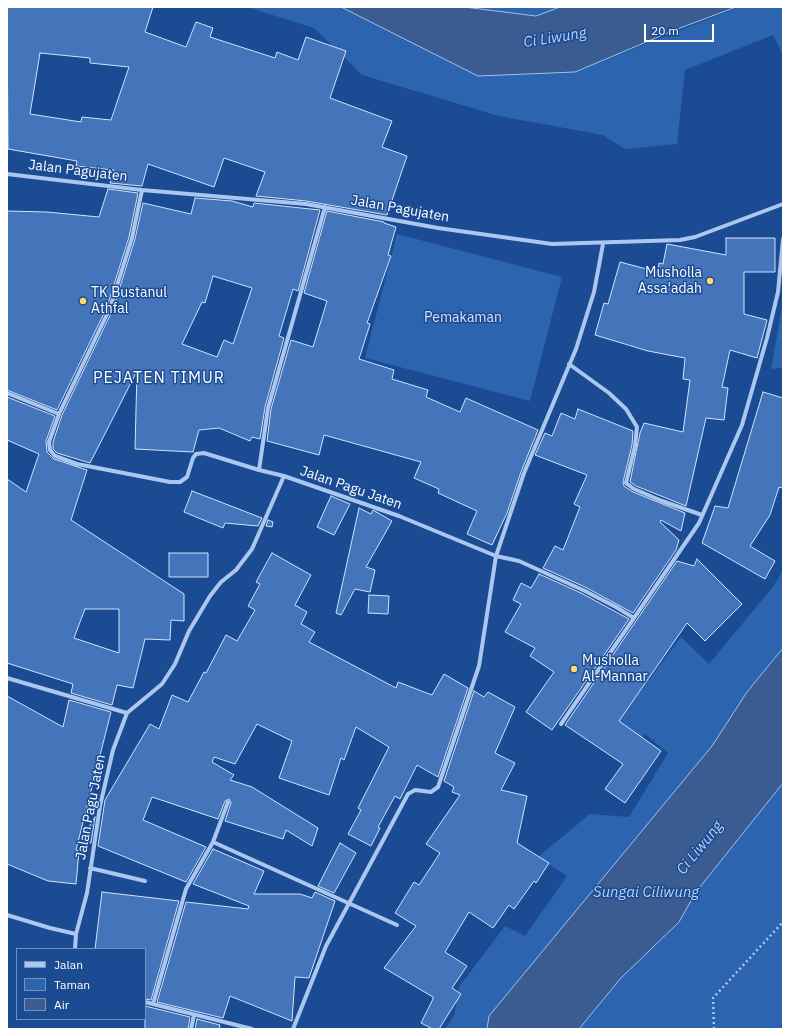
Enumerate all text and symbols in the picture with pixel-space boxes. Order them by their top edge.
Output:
scale bar [646,16,716,42]
text: 20 m [651,23,679,38]
water label: Ci Liwung [522,24,588,52]
street label: Jalan Pagujaten [27,157,129,185]
street label: Jalan Pagujaten [349,192,451,226]
place label: Musholla Assa'adah [638,265,702,298]
marker: Musholla Assa'adah [705,276,715,286]
place label: TK Bustanul Athfal [91,285,167,318]
marker: TK Bustanul Athfal [78,296,88,306]
park label: Pemakaman [424,310,502,326]
district label: PEJATEN TIMUR [93,368,225,388]
street label: Jalan Pagu Jaten [298,463,404,513]
place label: Musholla Al-Mannar [582,653,648,686]
marker: Musholla Al-Mannar [569,664,579,674]
street label: Jalan Pagu Jaten [73,753,109,861]
water label: Ci Liwung [673,818,727,878]
water label: Sungai Ciliwung [593,884,699,902]
legend [16,948,146,1020]
text: Jalan [54,957,83,972]
text: Taman [54,977,90,992]
text: Air [54,997,69,1012]

